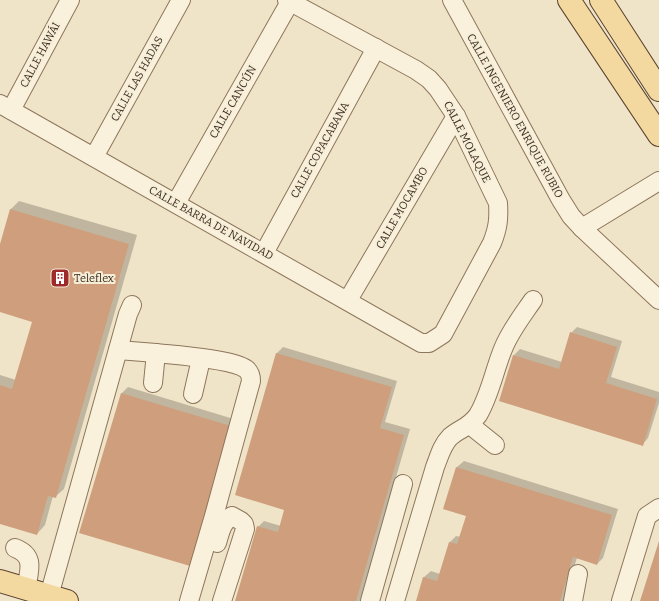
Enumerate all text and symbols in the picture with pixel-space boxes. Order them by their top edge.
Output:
street label: CALLE HAWÁI [16,19,63,90]
street label: CALLE INGENIERO ENRIQUE RUBIO [464,32,566,200]
street label: CALLE LAS HADAS [108,34,166,124]
street label: CALLE CANCÚN [206,62,259,141]
street label: CALLE COPACABANA [288,99,352,201]
street label: CALLE MOLAQUE [441,99,493,185]
street label: CALLE MOCAMBO [373,165,431,251]
street label: CALLE BARRA DE NAVIDAD [147,183,276,263]
building icon: Teleflex [49,267,71,289]
place label: Teleflex [74,272,114,285]

